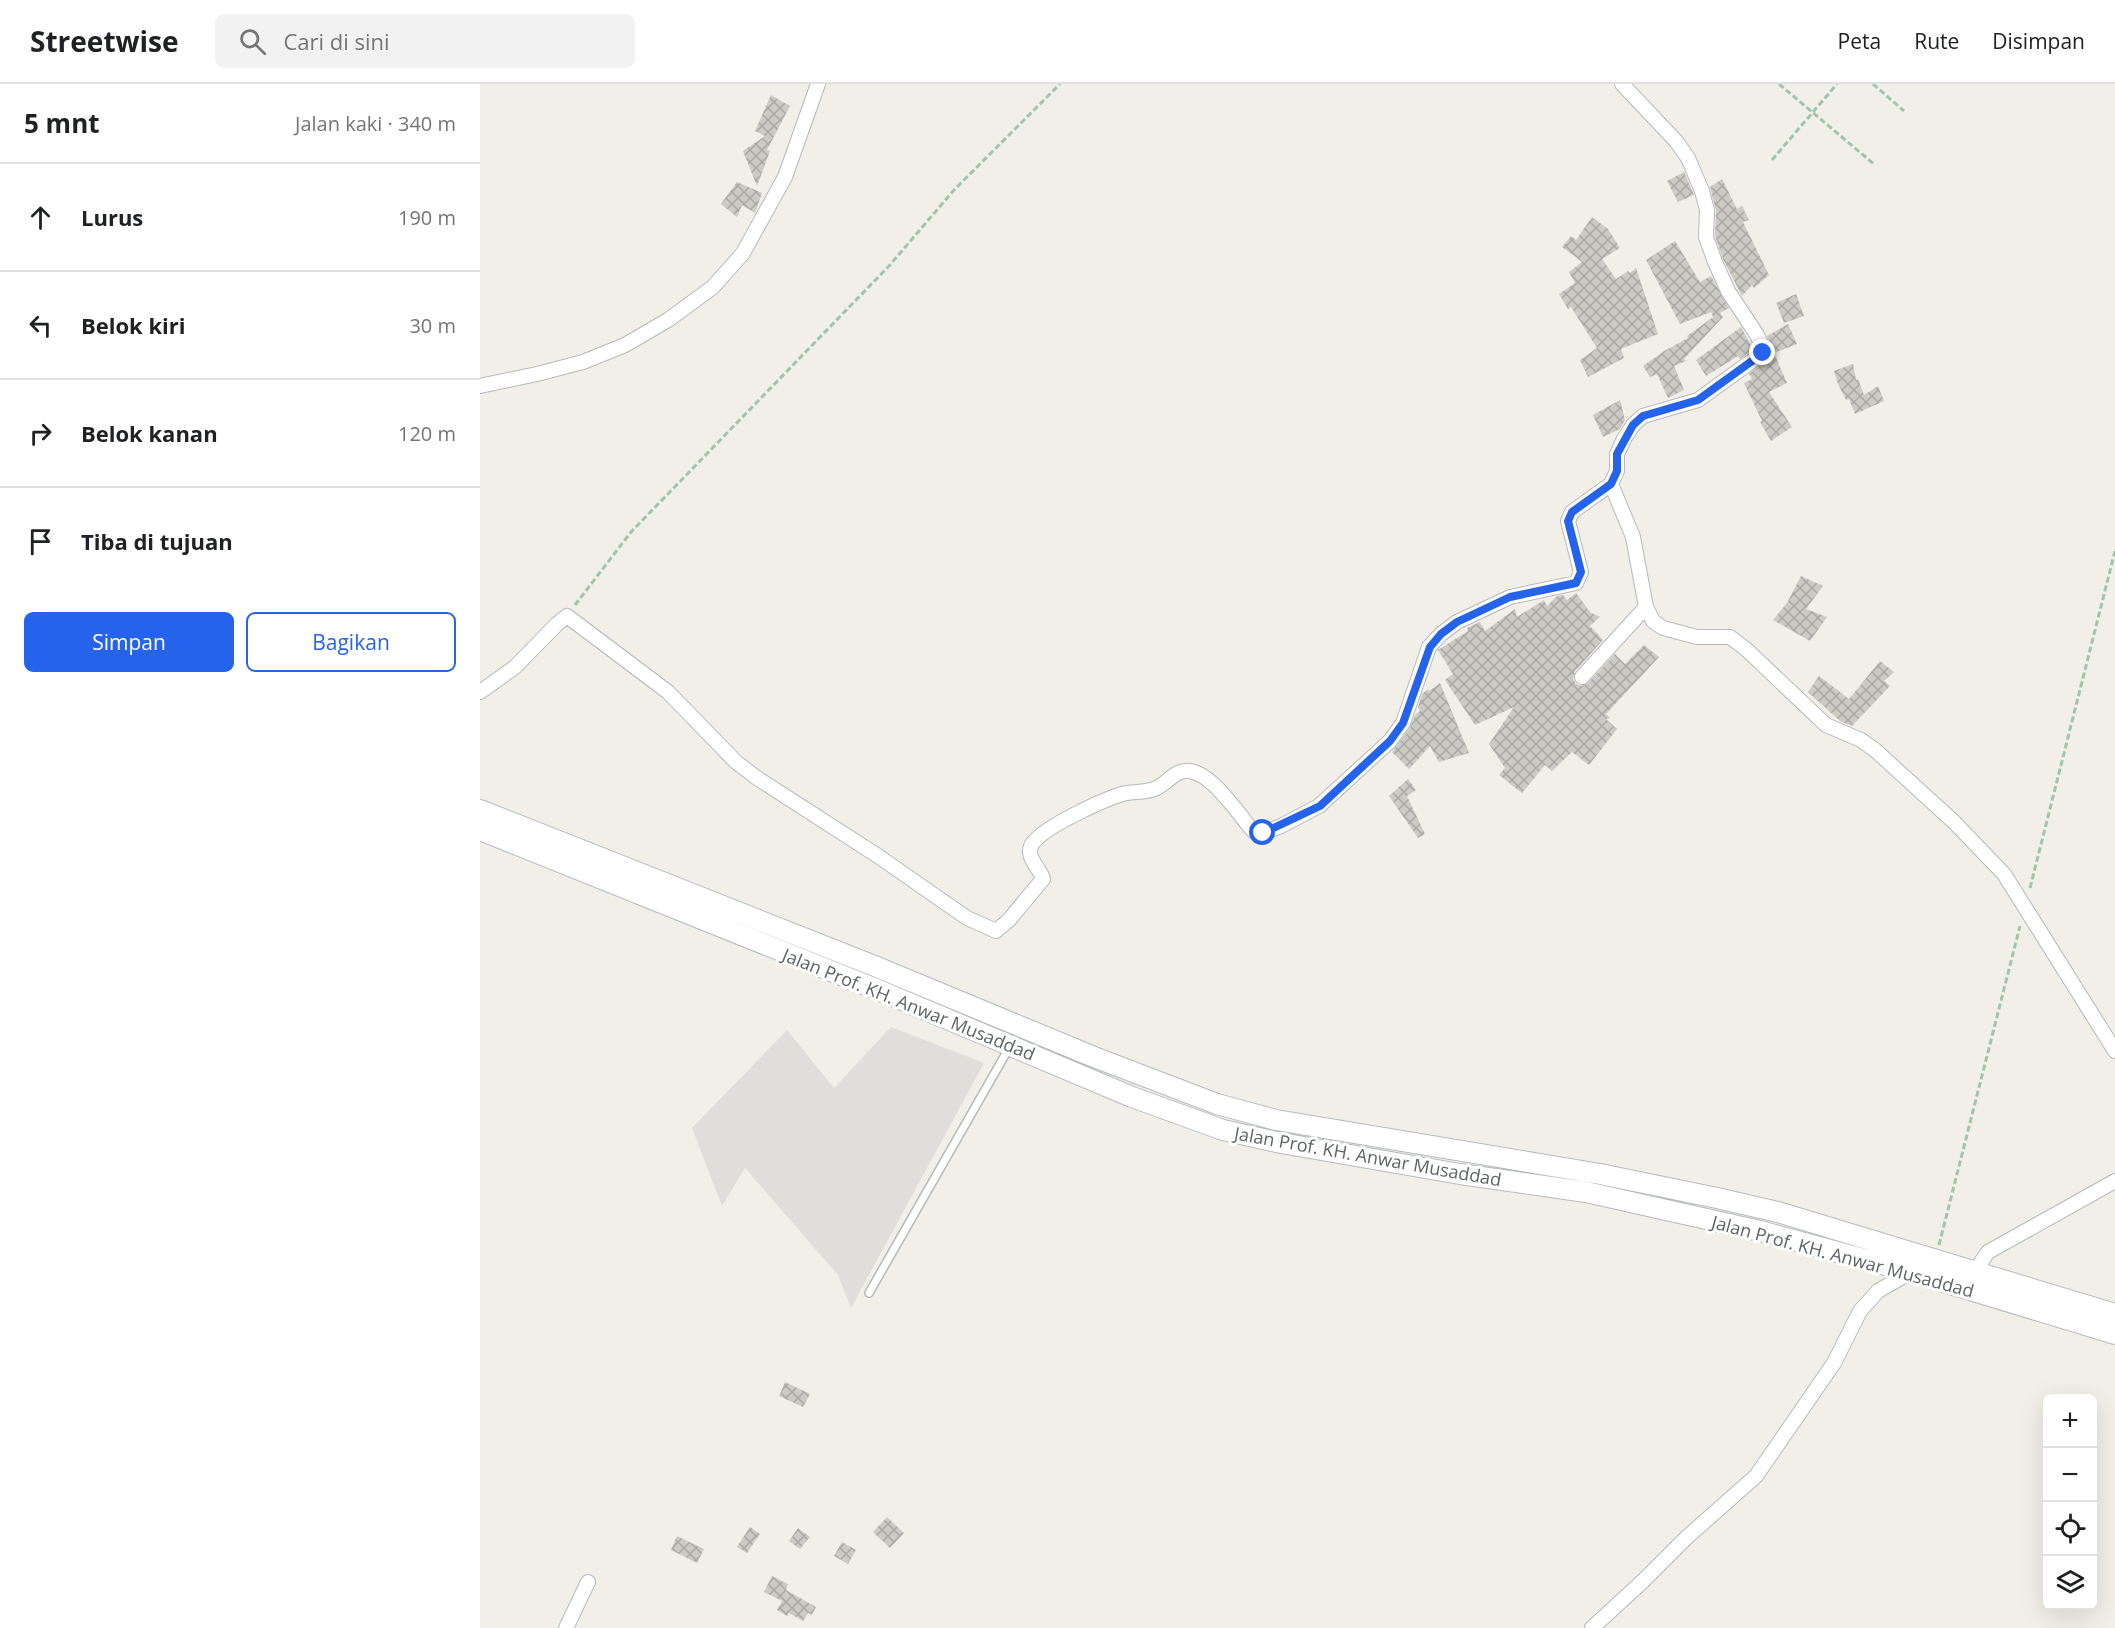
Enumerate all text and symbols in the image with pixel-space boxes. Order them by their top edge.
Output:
search box [215,14,635,68]
text: Streetwise [30,22,179,60]
icon: search [236,25,269,58]
text: Cari di sini [284,26,390,56]
text: Peta [1838,27,1881,55]
text: Rute [1914,27,1959,55]
text: Disimpan [1992,27,2085,55]
text: 5 mnt [24,105,100,141]
text: Jalan kaki · 340 m [295,110,456,137]
icon: ahead [24,201,57,234]
text: Lurus [81,202,143,232]
text: 190 m [398,204,456,231]
icon: left [24,309,57,342]
text: Belok kiri [81,310,186,340]
text: 30 m [409,312,456,339]
route end [1749,339,1775,365]
icon: right [24,417,57,450]
text: Belok kanan [81,418,218,448]
text: 120 m [398,420,456,447]
icon: arrive [24,525,57,558]
text: Tiba di tujuan [81,526,233,556]
button: Simpan [24,612,234,672]
button: Bagikan [246,612,456,672]
route start [1249,819,1275,845]
street label: Jalan Prof. KH. Anwar Musaddad [777,941,1039,1066]
street label: Jalan Prof. KH. Anwar Musaddad [1231,1120,1503,1191]
street label: Jalan Prof. KH. Anwar Musaddad [1707,1209,1977,1303]
map controls [2043,1394,2097,1610]
button: + [2043,1394,2097,1448]
button: − [2043,1448,2097,1502]
button: locate [2043,1502,2097,1556]
button: layers [2043,1556,2097,1610]

